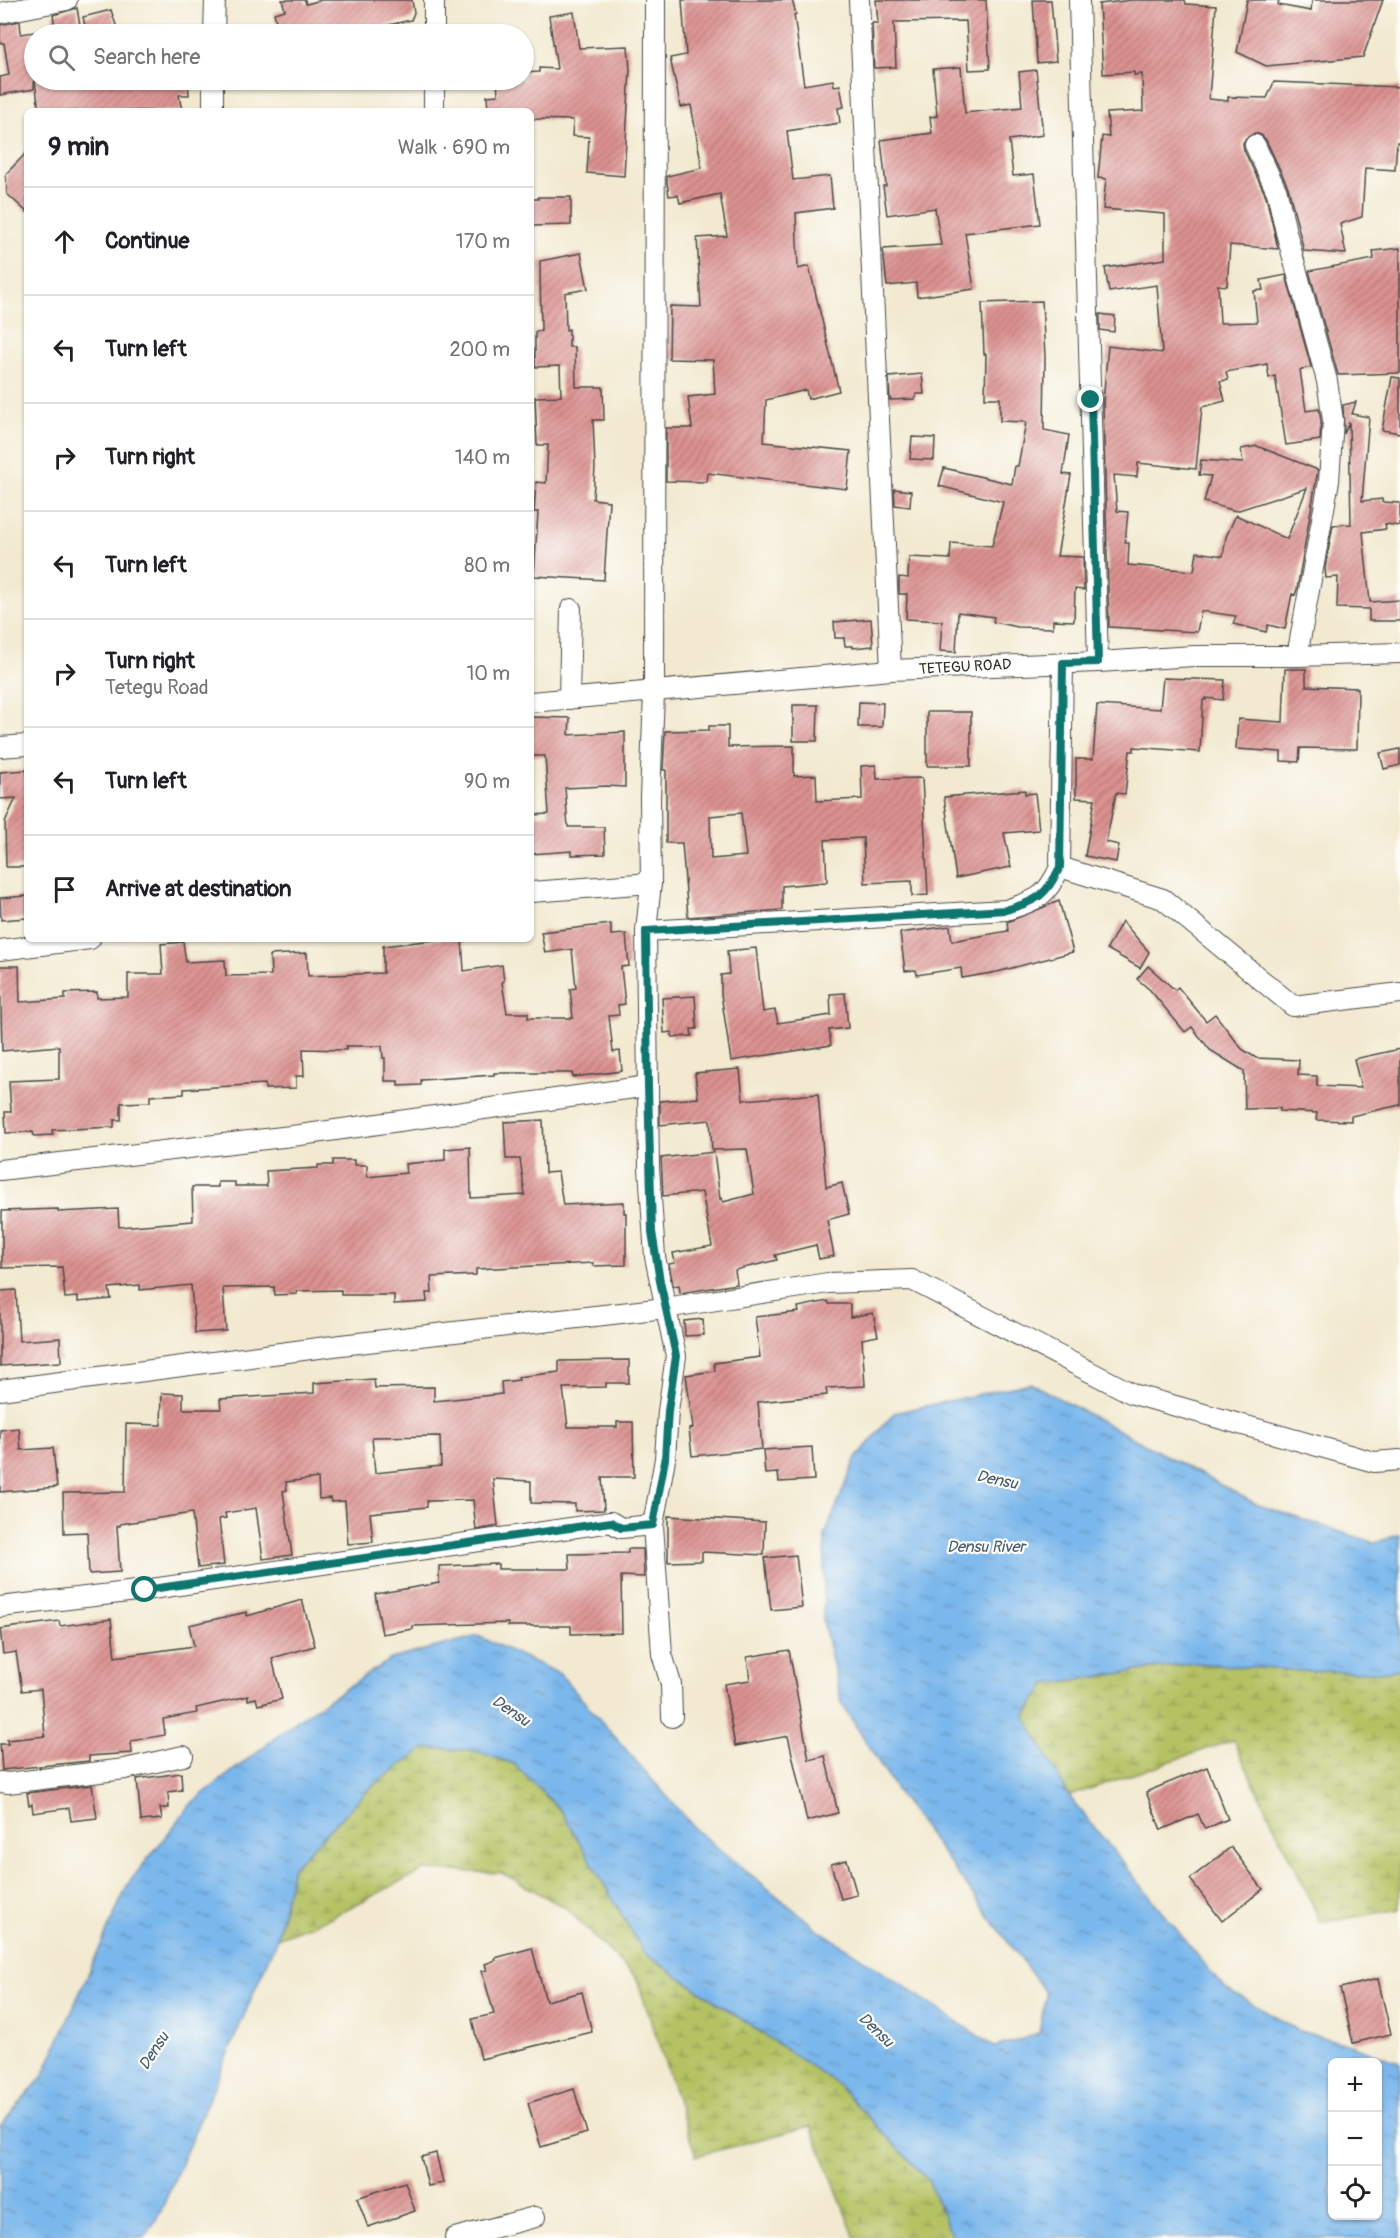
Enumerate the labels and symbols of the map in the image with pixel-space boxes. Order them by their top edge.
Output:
route end [1077,386,1103,412]
street label: TETEGU ROAD [918,655,1012,679]
water label: Densu [975,1466,1020,1494]
water label: Densu River [947,1537,1027,1557]
route start [131,1576,157,1602]
water label: Densu [488,1691,534,1731]
water label: Densu [854,2008,898,2052]
water label: Densu [134,2027,174,2074]

